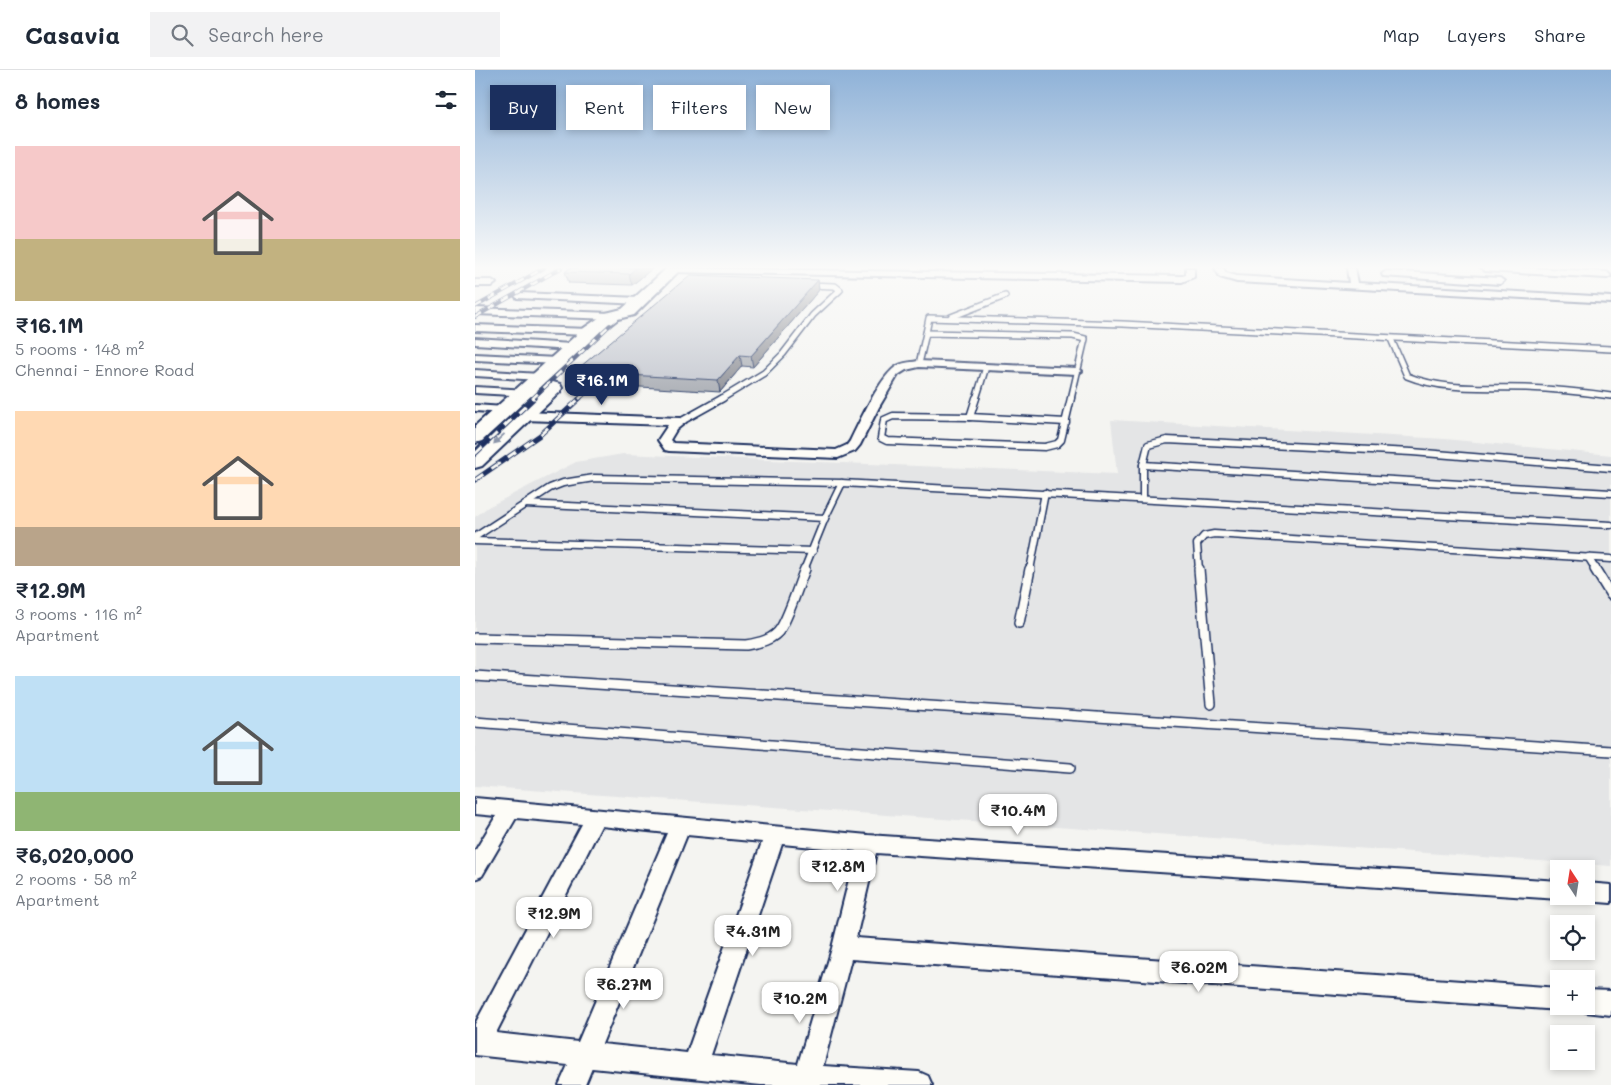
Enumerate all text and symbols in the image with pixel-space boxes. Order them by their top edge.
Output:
search box [150,12,500,57]
text: Casavia [25,19,120,50]
icon: search [168,21,196,49]
text: Search here [208,22,324,47]
text: Map [1383,23,1419,47]
text: Layers [1447,23,1506,47]
text: Share [1534,23,1586,47]
chip: Buy [490,85,556,130]
chip: Rent [566,85,643,130]
chip: Filters [653,85,746,130]
chip: New [756,85,830,130]
icon: filters [432,86,460,114]
text: 8 homes [15,87,100,114]
icon: home [193,178,283,268]
text: ₹16.1M [15,311,84,338]
text: 5 rooms · 148 m² [15,338,144,359]
text: Chennai - Ennore Road [15,359,194,380]
pin: ₹16.1M [561,364,643,406]
text: ₹16.1M [576,369,628,390]
one-way arrow [493,433,505,445]
icon: home [193,443,283,533]
text: ₹12.9M [15,576,86,603]
text: 3 rooms · 116 m² [15,603,142,624]
text: Apartment [15,624,100,645]
icon: home [193,708,283,798]
pin: ₹10.4M [977,794,1059,836]
text: ₹10.4M [990,799,1046,820]
text: ₹6,020,000 [15,841,134,868]
pin: ₹12.8M [797,850,879,892]
text: ₹12.8M [811,855,865,876]
north arrow [1550,860,1595,905]
map controls [1550,860,1595,1070]
text: 2 rooms · 58 m² [15,868,137,889]
text: Apartment [15,889,100,910]
pin: ₹12.9M [513,896,595,939]
text: ₹12.9M [527,902,581,923]
pin: ₹4.31M [712,914,794,957]
button: locate [1550,915,1595,960]
text: ₹4.31M [725,920,781,941]
pin: ₹6.02M [1158,950,1240,993]
text: ₹6.02M [1170,956,1228,977]
pin: ₹6.27M [583,968,665,1010]
button: + [1550,970,1595,1015]
text: ₹6.27M [596,973,652,994]
pin: ₹10.2M [759,982,841,1024]
text: ₹10.2M [773,987,827,1008]
button: − [1550,1025,1595,1070]

